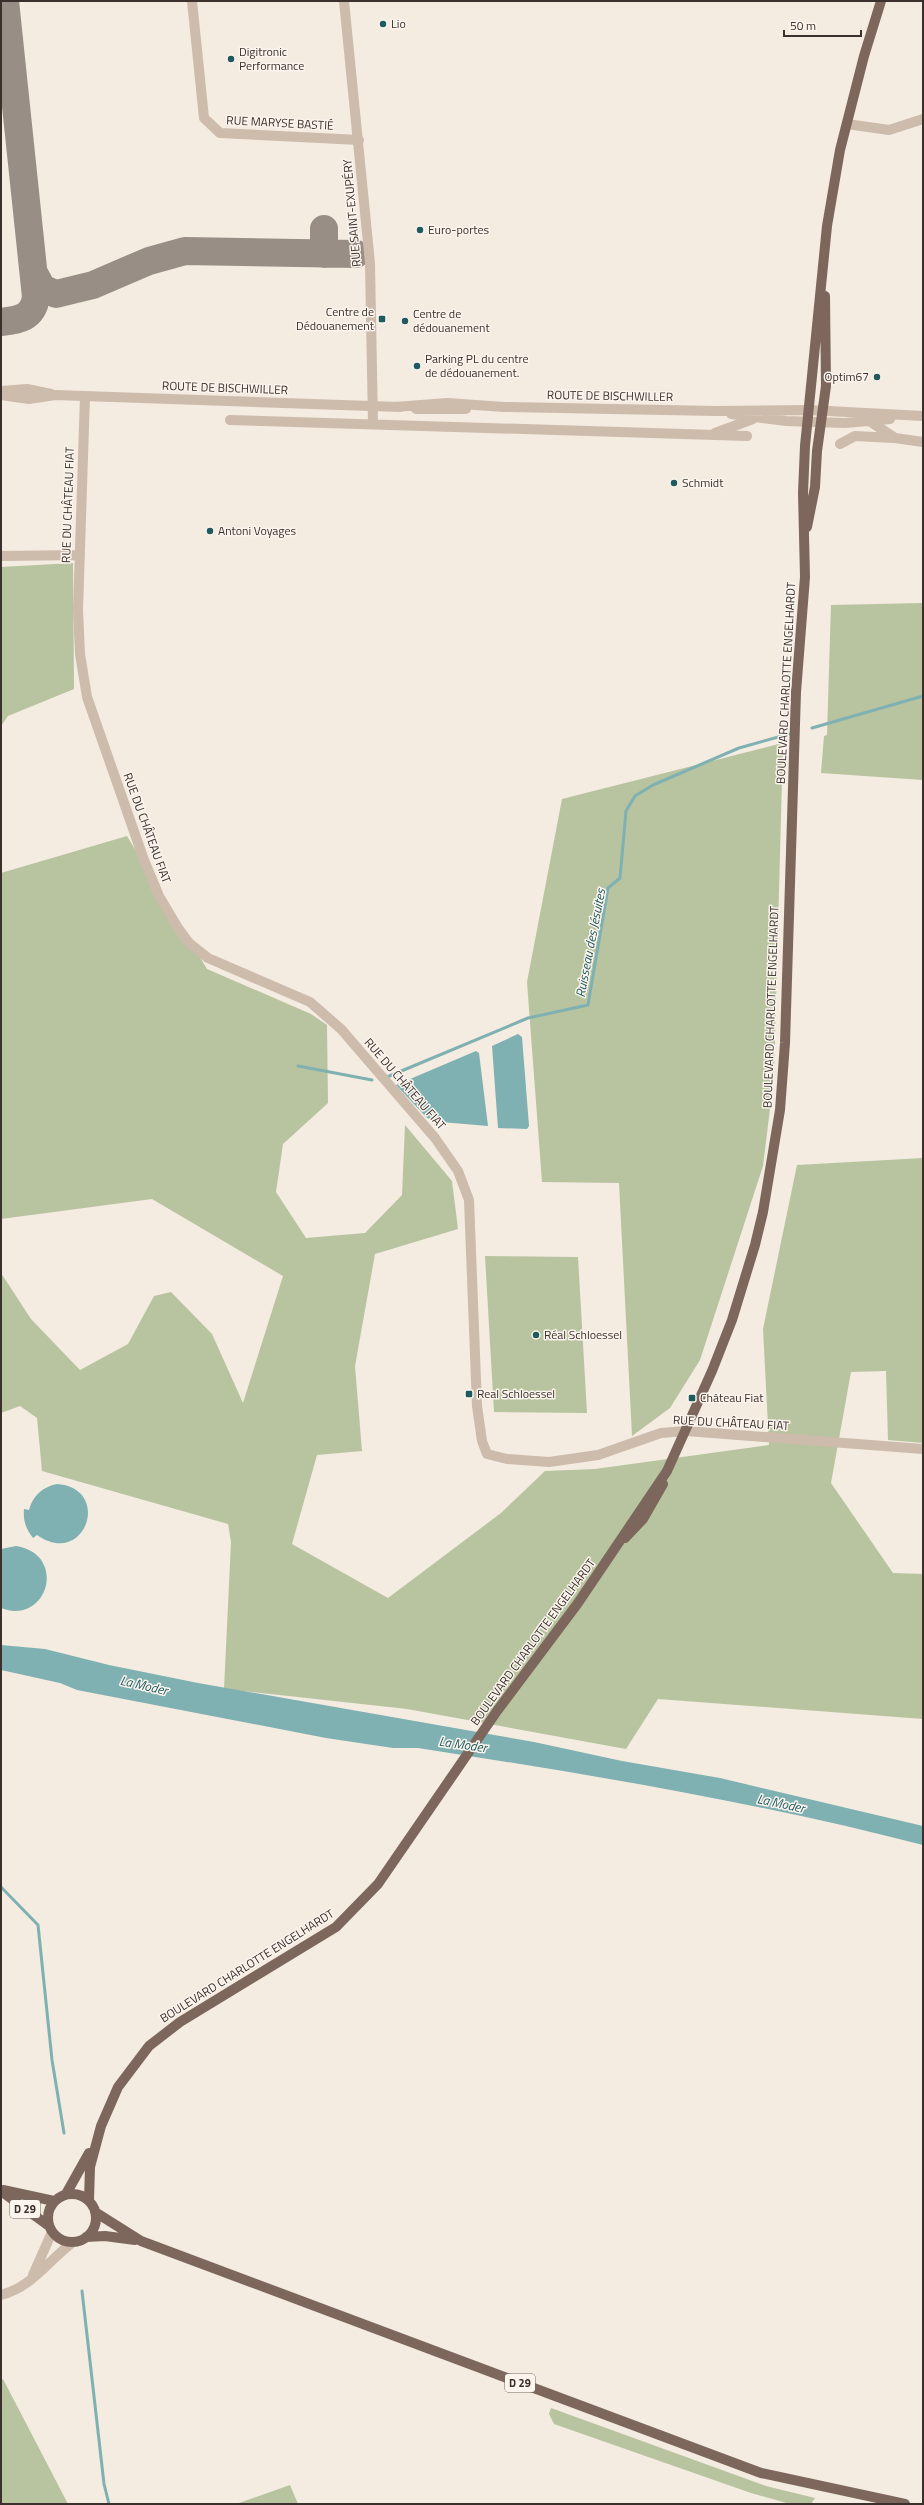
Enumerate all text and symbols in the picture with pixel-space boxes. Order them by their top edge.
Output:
scale bar [784,12,861,38]
place label: Lio [391,14,406,33]
text: 50 m [790,16,816,35]
marker: Lio [378,19,388,29]
place label: Digitronic Performance [239,42,304,75]
marker: Digitronic Performance [226,54,236,64]
street label: RUE MARYSE BASTIÉ [226,110,335,135]
street label: RUE SAINT-EXUPÉRY [337,158,366,268]
place label: Euro-portes [428,220,490,239]
marker: Euro-portes [415,225,425,235]
place label: Centre de Dédouanement [296,302,375,335]
place label: Centre de dédouanement [413,304,490,337]
marker: Centre de Dédouanement [377,314,387,324]
marker: Centre de dédouanement [400,316,410,326]
place label: Parking PL du centre de dédouanement. [425,349,529,382]
marker: Parking PL du centre de dédouanement. [412,361,422,371]
place label: Optim67 [824,367,869,386]
marker: Optim67 [872,372,882,382]
street label: ROUTE DE BISCHWILLER [162,376,288,399]
street label: ROUTE DE BISCHWILLER [547,385,673,406]
street label: RUE DU CHÂTEAU FIAT [56,446,79,563]
place label: Schmidt [682,473,724,492]
marker: Schmidt [669,478,679,488]
place label: Antoni Voyages [218,521,297,540]
marker: Antoni Voyages [205,526,215,536]
street label: BOULEVARD CHARLOTTE ENGELHARDT [771,581,800,784]
street label: RUE DU CHÂTEAU FIAT [119,770,177,886]
water label: Ruisseau des Jésuites [570,886,611,999]
street label: BOULEVARD CHARLOTTE ENGELHARDT [757,905,784,1108]
street label: RUE DU CHÂTEAU FIAT [360,1034,451,1134]
place label: Réal Schloessel [544,1325,622,1344]
marker: Réal Schloessel [531,1330,541,1340]
place label: Real Schloessel [477,1384,555,1403]
place label: Château Fiat [700,1388,764,1407]
marker: Real Schloessel [464,1389,474,1399]
marker: Château Fiat [687,1393,697,1403]
street label: RUE DU CHÂTEAU FIAT [672,1410,790,1435]
street label: BOULEVARD CHARLOTTE ENGELHARDT [465,1554,600,1729]
water label: La Moder [118,1670,171,1701]
water label: La Moder [438,1731,490,1758]
water label: La Moder [755,1788,808,1818]
street label: BOULEVARD CHARLOTTE ENGELHARDT [156,1904,338,2027]
road number: D 29 [10,2200,40,2218]
road number: D 29 [505,2374,535,2392]

